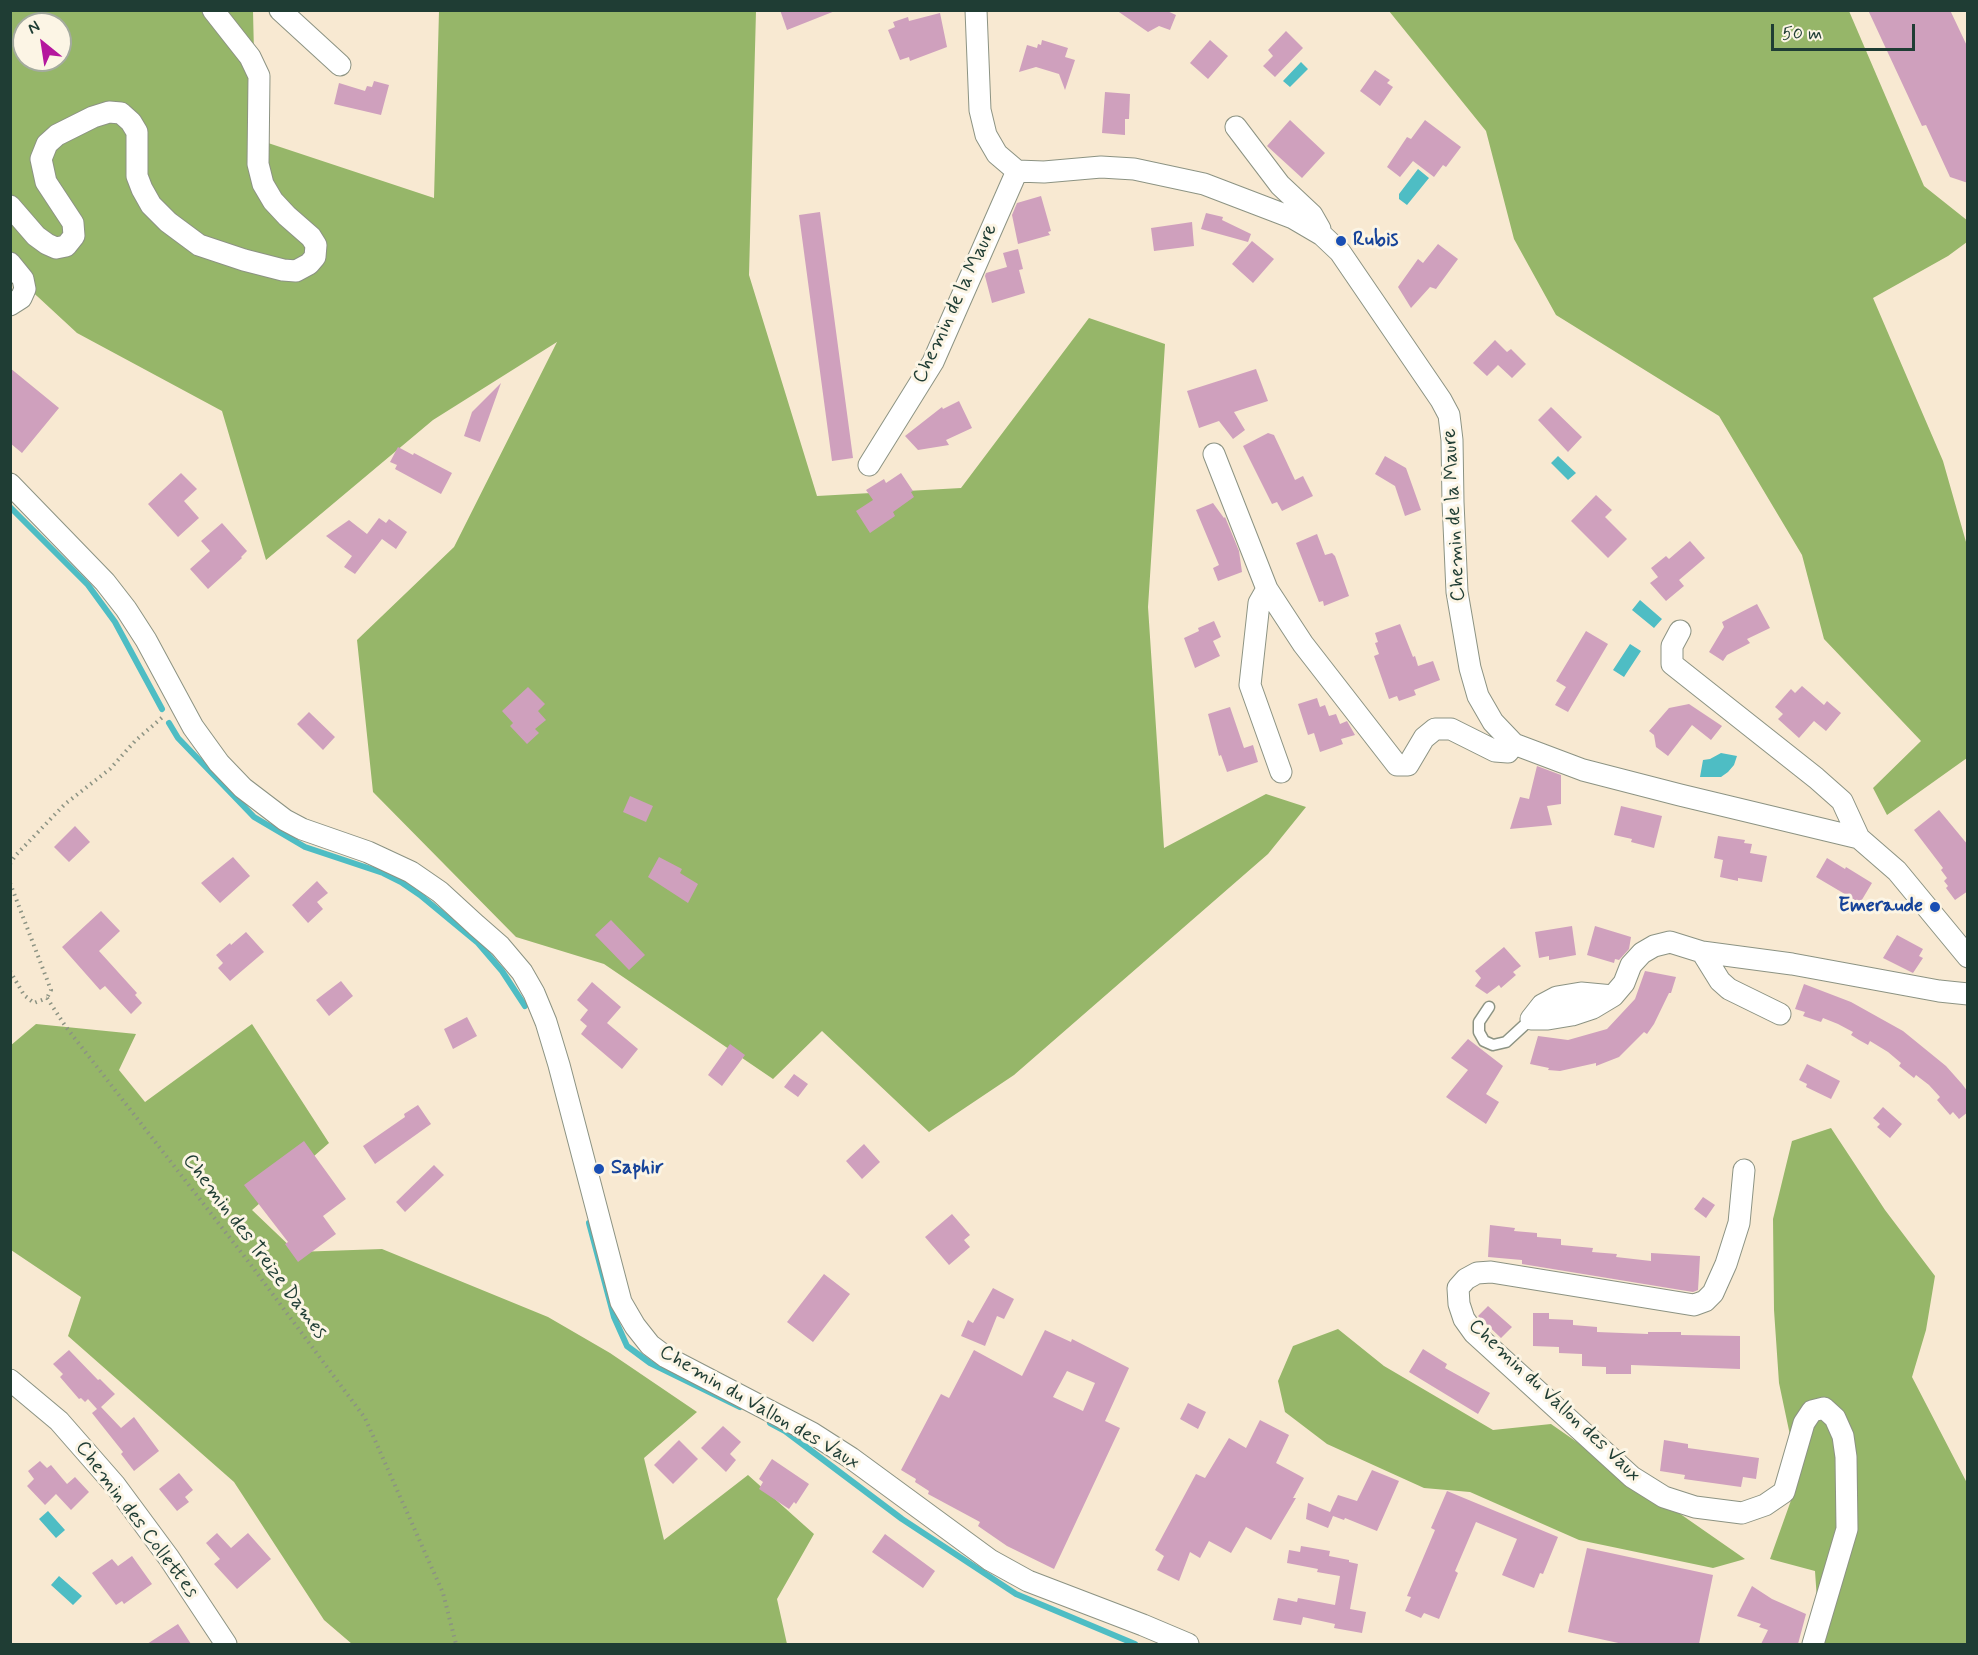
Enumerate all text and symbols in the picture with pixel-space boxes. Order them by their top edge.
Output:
north arrow [12,12,72,72]
scale bar [1774,12,1918,50]
text: N [24,16,44,39]
text: 50 m [1782,22,1822,46]
street label: Chemin de la Maure [909,220,1003,388]
place label: Rubis [1353,229,1398,253]
marker: Rubis [1334,234,1348,248]
street label: Chemin de la Maure [1438,428,1472,602]
place label: Emeraude [1838,895,1923,919]
marker: Emeraude [1928,900,1942,914]
street label: Chemin des Treize Dames [177,1150,331,1344]
place label: Saphir [611,1157,664,1181]
marker: Saphir [592,1162,606,1176]
street label: Chemin du Vallon des Vaux [1463,1315,1645,1487]
street label: Chemin du Vallon des Vaux [654,1341,864,1475]
street label: Chemin des Collettes [69,1437,203,1603]

